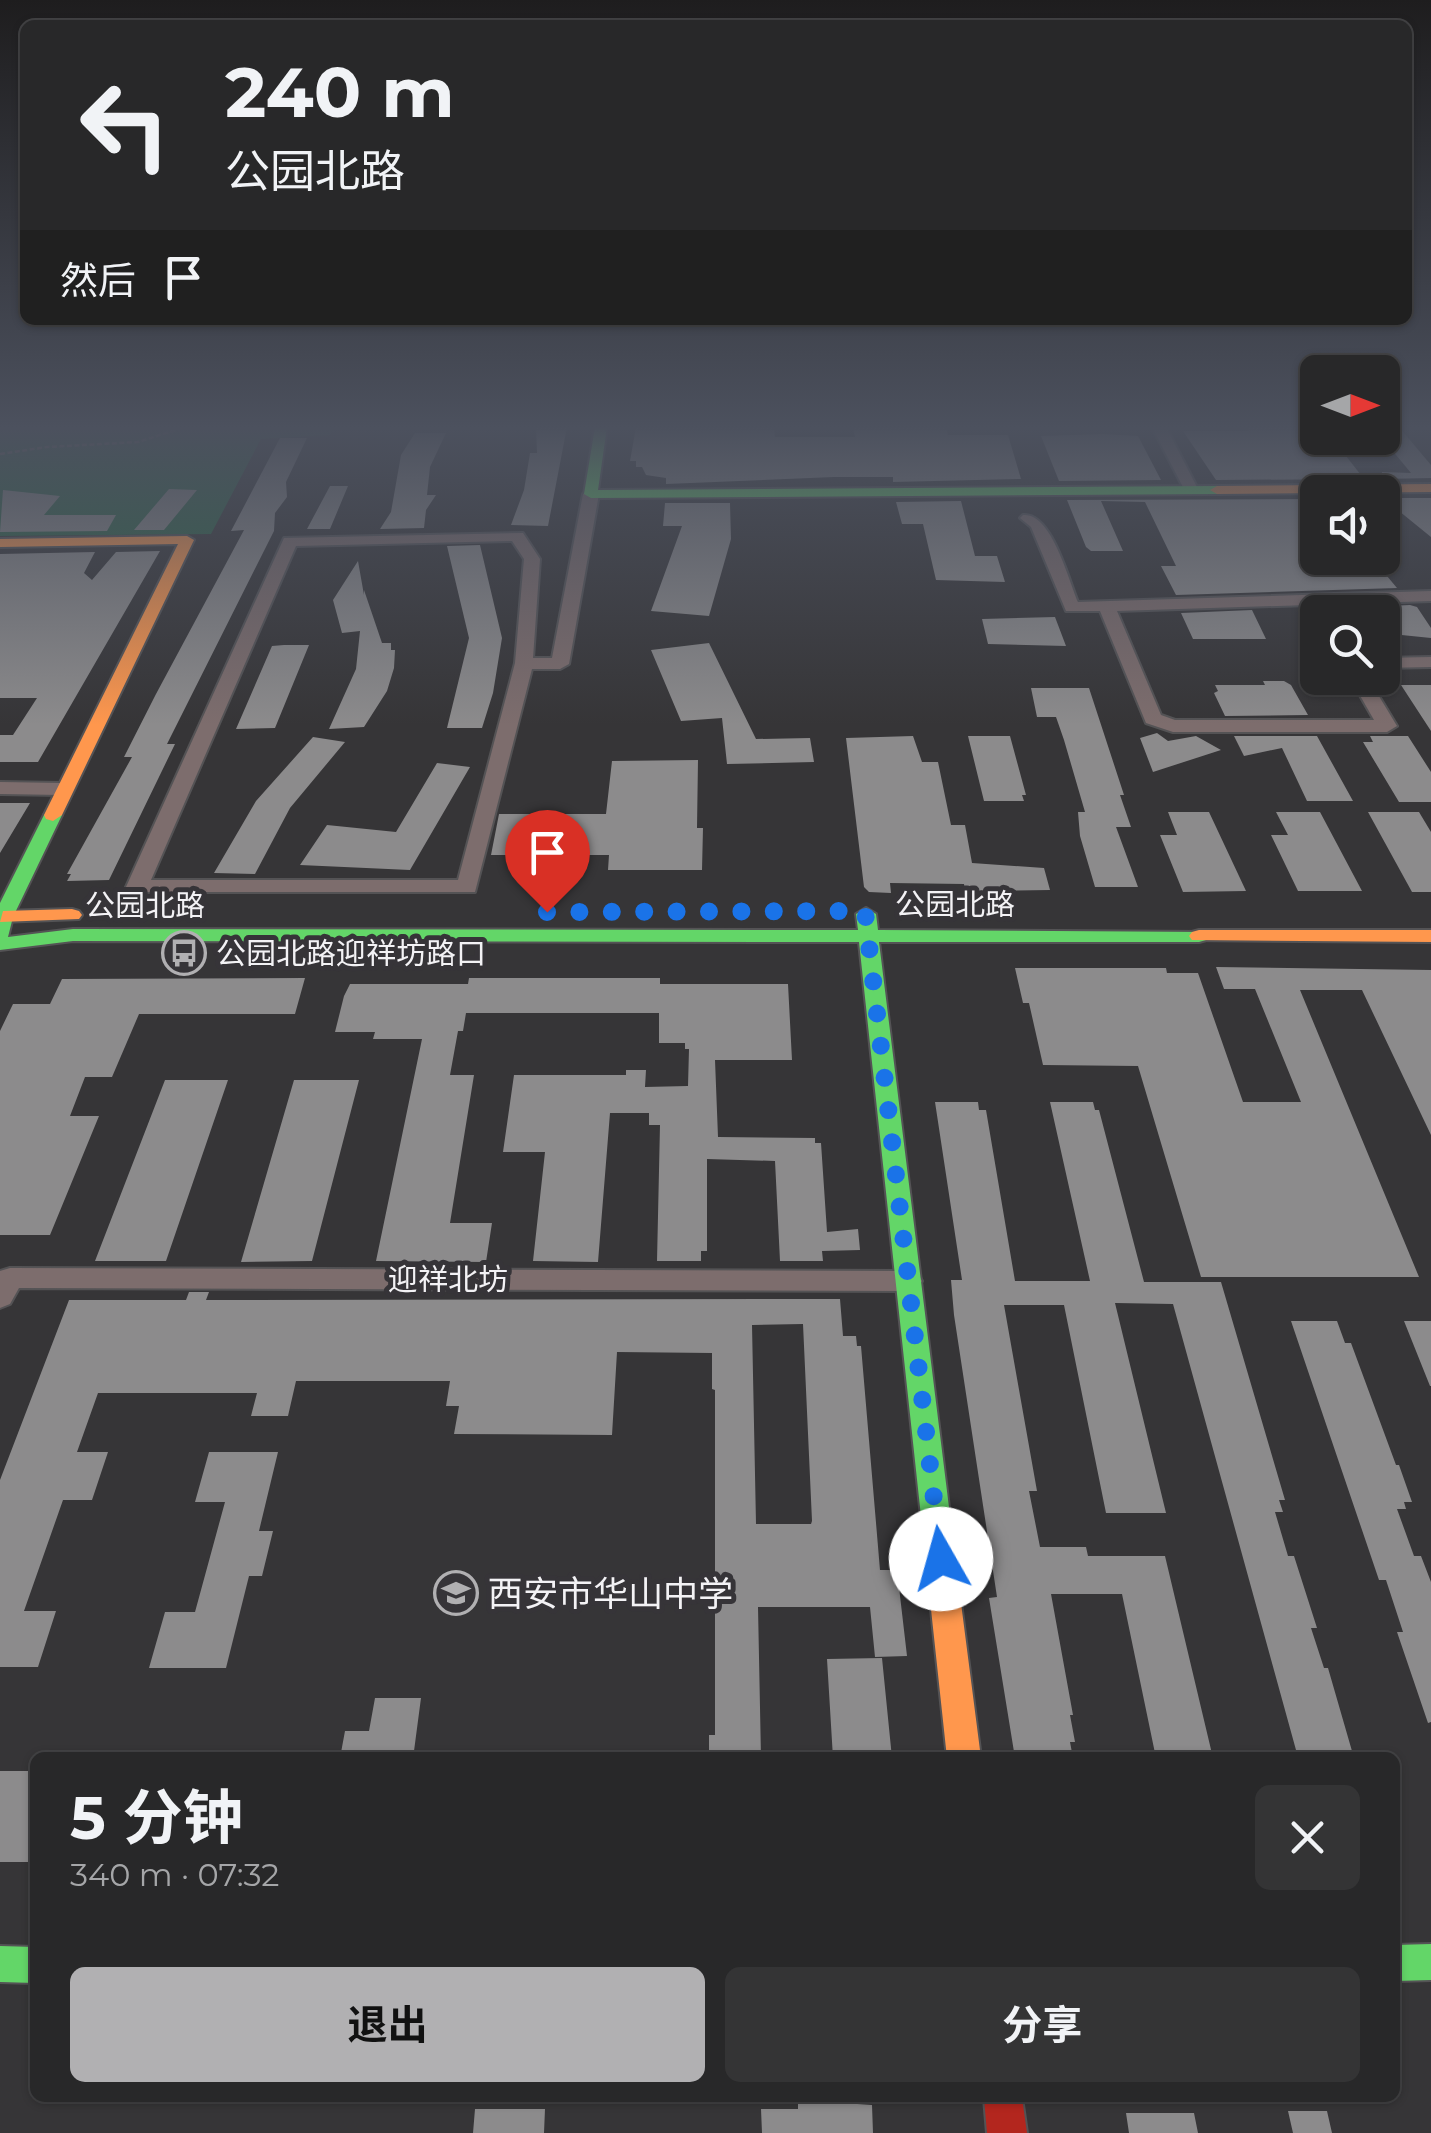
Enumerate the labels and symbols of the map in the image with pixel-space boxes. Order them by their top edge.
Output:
north arrow [1300,355,1400,455]
pin [505,810,590,913]
street label: 公园北路 [895,886,1015,923]
street label: 公园北路 [85,887,205,924]
bus stop icon: 公园北路迎祥坊路口 [161,930,207,976]
place label: 公园北路迎祥坊路口 [216,935,486,972]
street label: 迎祥北坊 [388,1261,508,1298]
position arrow [889,1507,993,1611]
school or university icon: 西安市华山中学 [433,1570,479,1616]
place label: 西安市华山中学 [488,1572,733,1615]

